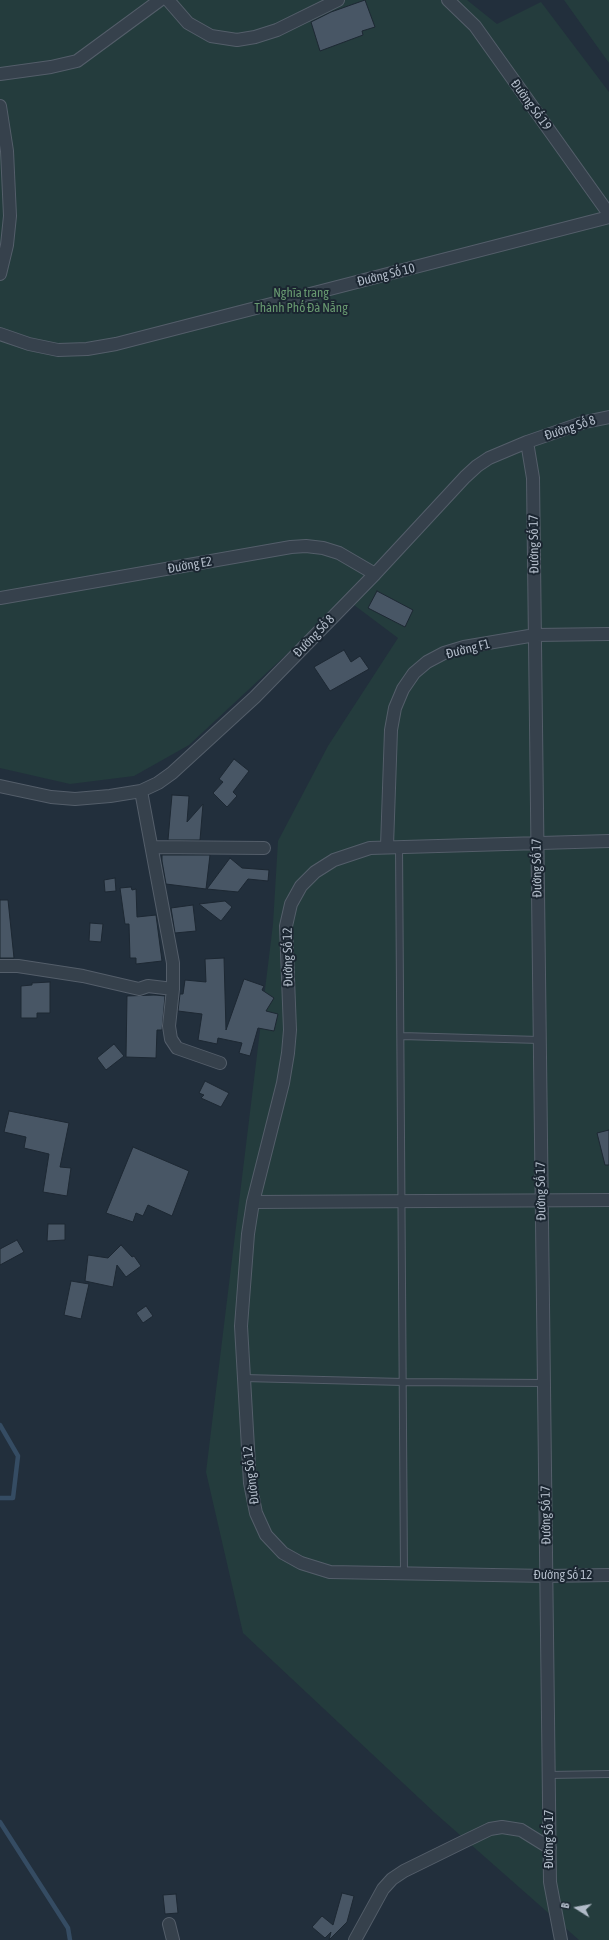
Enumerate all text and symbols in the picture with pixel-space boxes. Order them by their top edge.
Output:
street label: Đường Số 19 [507,77,555,133]
street label: Đường Số 10 [356,260,416,290]
park label: Nghĩa trang Thành Phố Đà Nẵng [254,285,348,316]
street label: Đường Số 8 [542,412,598,444]
street label: Đường Số 17 [526,514,542,574]
street label: Đường E2 [166,553,214,577]
street label: Đường Số 8 [290,612,338,660]
street label: Đường F1 [444,636,492,662]
street label: Đường Số 17 [529,838,545,898]
street label: Đường Số 12 [280,927,296,987]
street label: Đường Số 17 [533,1161,549,1221]
street label: Đường Số 12 [240,1445,262,1505]
street label: Đường Số 17 [538,1485,554,1545]
street label: Đường Số 12 [534,1567,592,1583]
street label: Đường Số 17 [541,1810,557,1868]
north arrow [557,1888,597,1928]
text: B [559,1902,572,1909]

